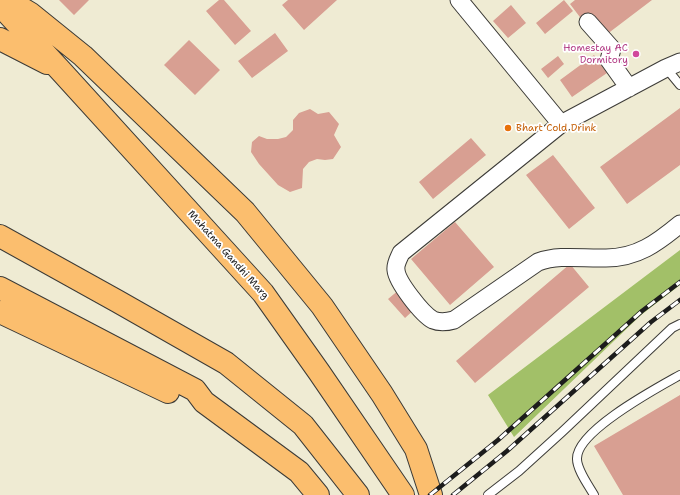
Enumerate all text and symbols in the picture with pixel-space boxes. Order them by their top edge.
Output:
place label: Homestay AC Dormitory [563,42,628,66]
marker: Homestay AC Dormitory [631,49,641,59]
place label: Bhart Cold Drink [516,122,596,134]
marker: Bhart Cold Drink [503,123,513,133]
street label: Mahatma Gandhi Marg [185,208,271,302]

